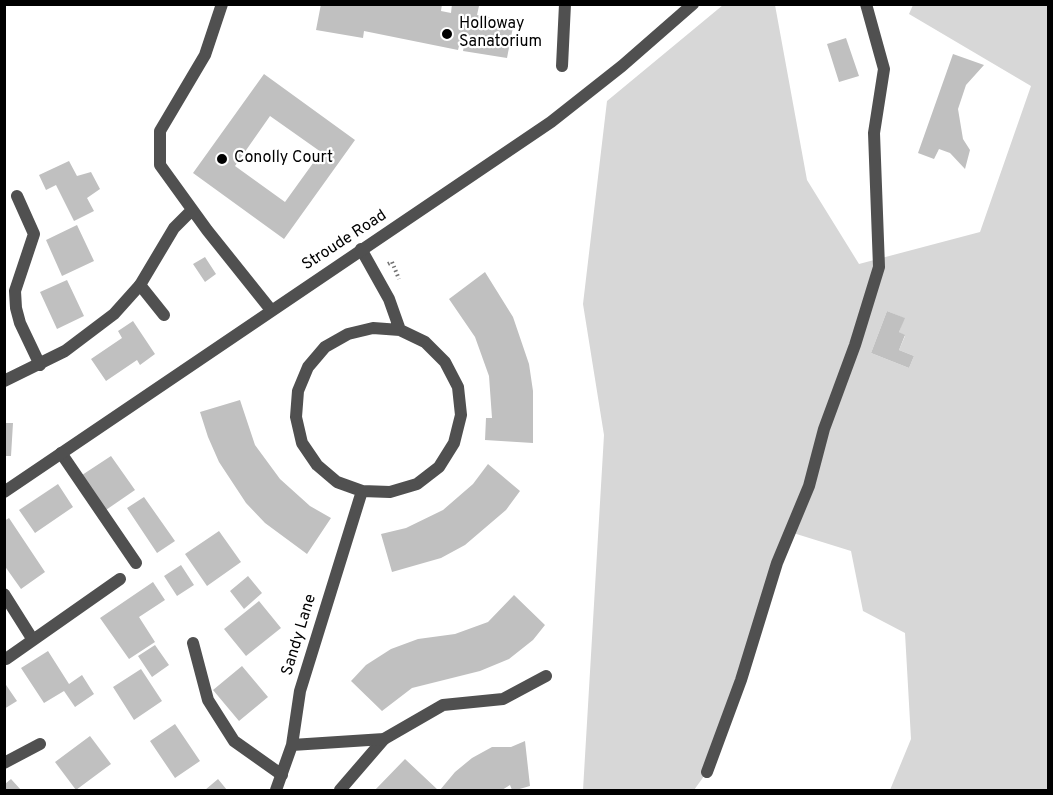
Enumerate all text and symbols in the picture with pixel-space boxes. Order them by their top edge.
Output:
place label: Holloway Sanatorium [459,15,542,53]
marker: Holloway Sanatorium [440,27,454,41]
place label: Conolly Court [234,149,333,169]
marker: Conolly Court [215,152,229,166]
street label: Stroude Road [299,207,391,275]
street label: Sandy Lane [279,592,321,678]

